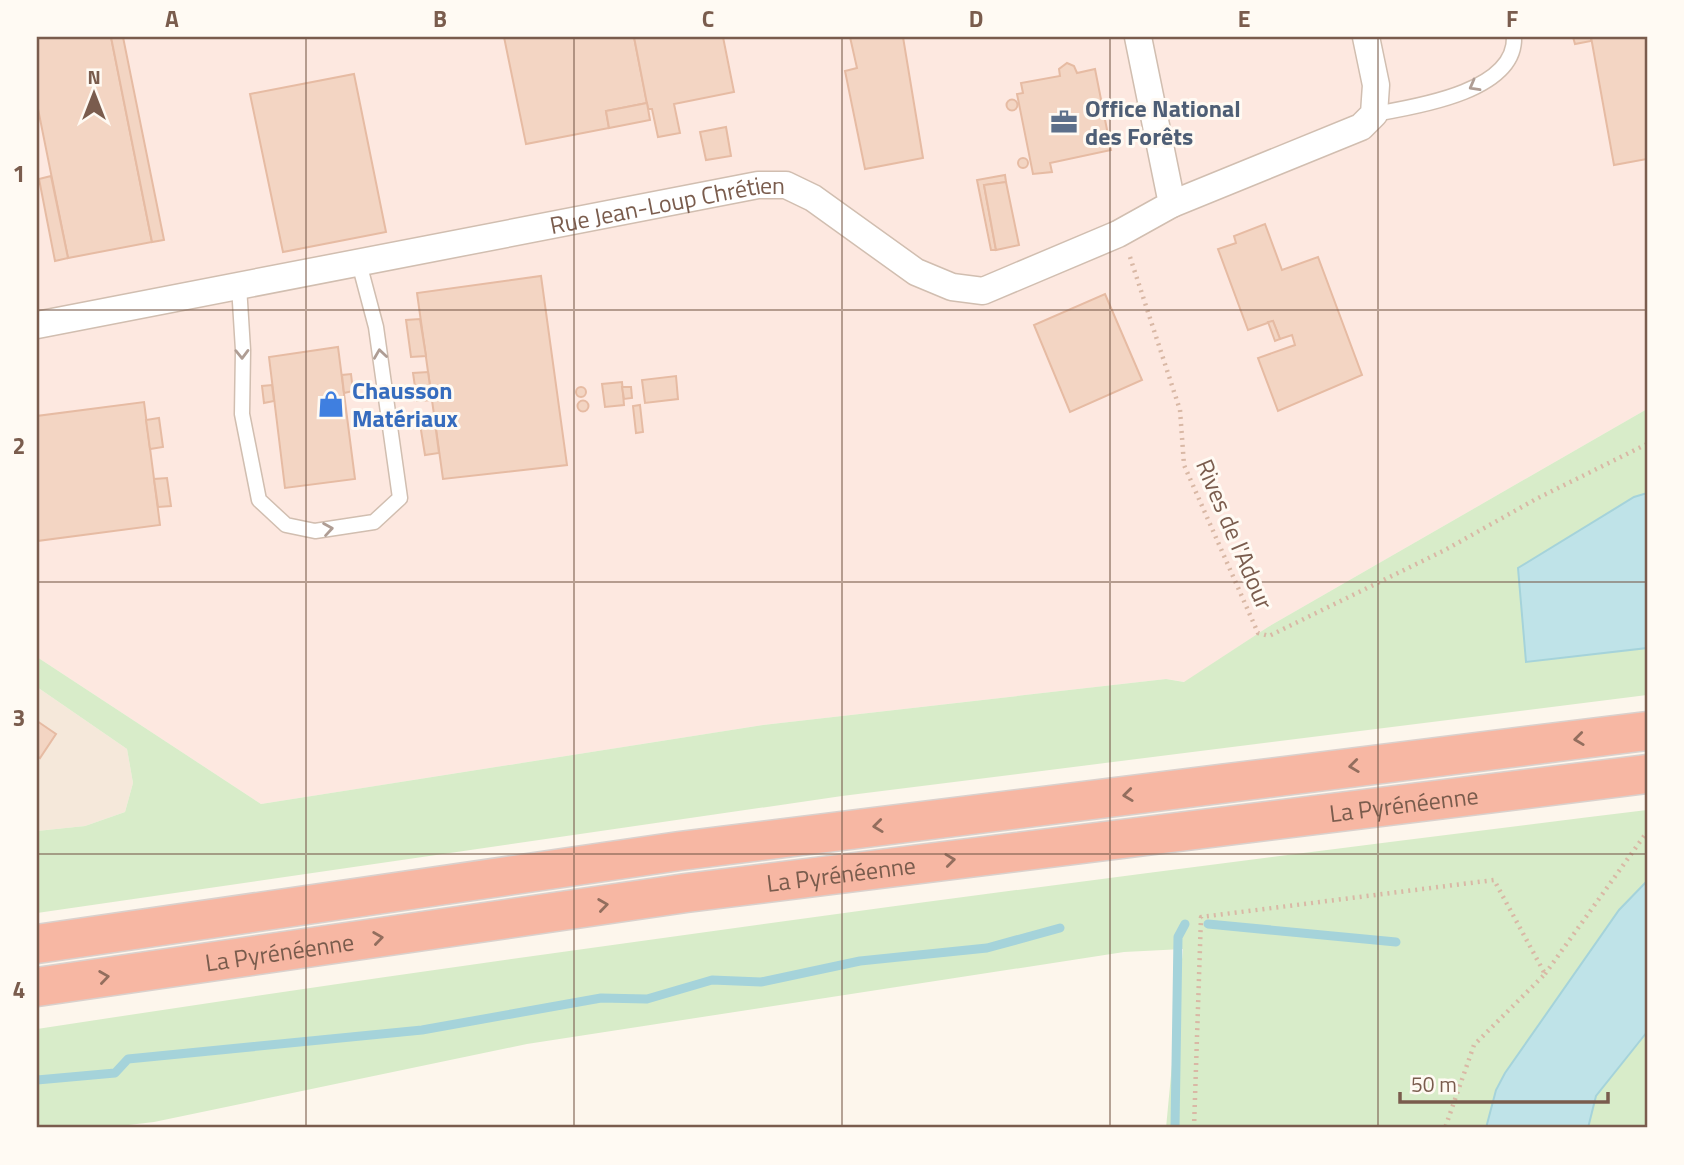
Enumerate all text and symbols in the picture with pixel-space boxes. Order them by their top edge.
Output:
text: A [165,1,179,36]
text: B [433,1,447,36]
text: C [702,1,714,36]
text: D [969,1,983,36]
text: E [1238,1,1250,36]
text: F [1506,1,1518,36]
north arrow [60,60,130,130]
text: N [87,62,101,91]
one-way arrow [1469,78,1481,92]
place label: Office National des Forêts [1085,90,1241,154]
office icon: Office National des Forêts [1049,107,1079,137]
text: 1 [13,156,25,191]
street label: Rue Jean-Loup Chrétien [547,167,785,243]
one-way arrow [372,348,387,360]
one-way arrow [234,349,250,360]
place label: Chausson Matériaux [352,372,458,436]
shop icon: Chausson Matériaux [316,389,346,419]
text: 2 [13,428,25,463]
street label: Rives de l'Adour [1187,453,1283,615]
one-way arrow [322,522,334,537]
text: 3 [13,700,25,735]
one-way arrow [1574,732,1585,747]
one-way arrow [1348,759,1359,774]
street label: La Pyrénéenne [1327,777,1480,831]
one-way arrow [1122,787,1134,802]
one-way arrow [872,819,884,834]
street label: La Pyrénéenne [764,847,918,901]
one-way arrow [944,852,956,867]
one-way arrow [597,898,609,913]
street label: La Pyrénéenne [203,923,356,980]
one-way arrow [372,931,384,946]
one-way arrow [98,970,110,985]
text: 4 [13,972,25,1007]
scale bar [1400,1060,1609,1104]
text: 50 m [1411,1068,1457,1100]

